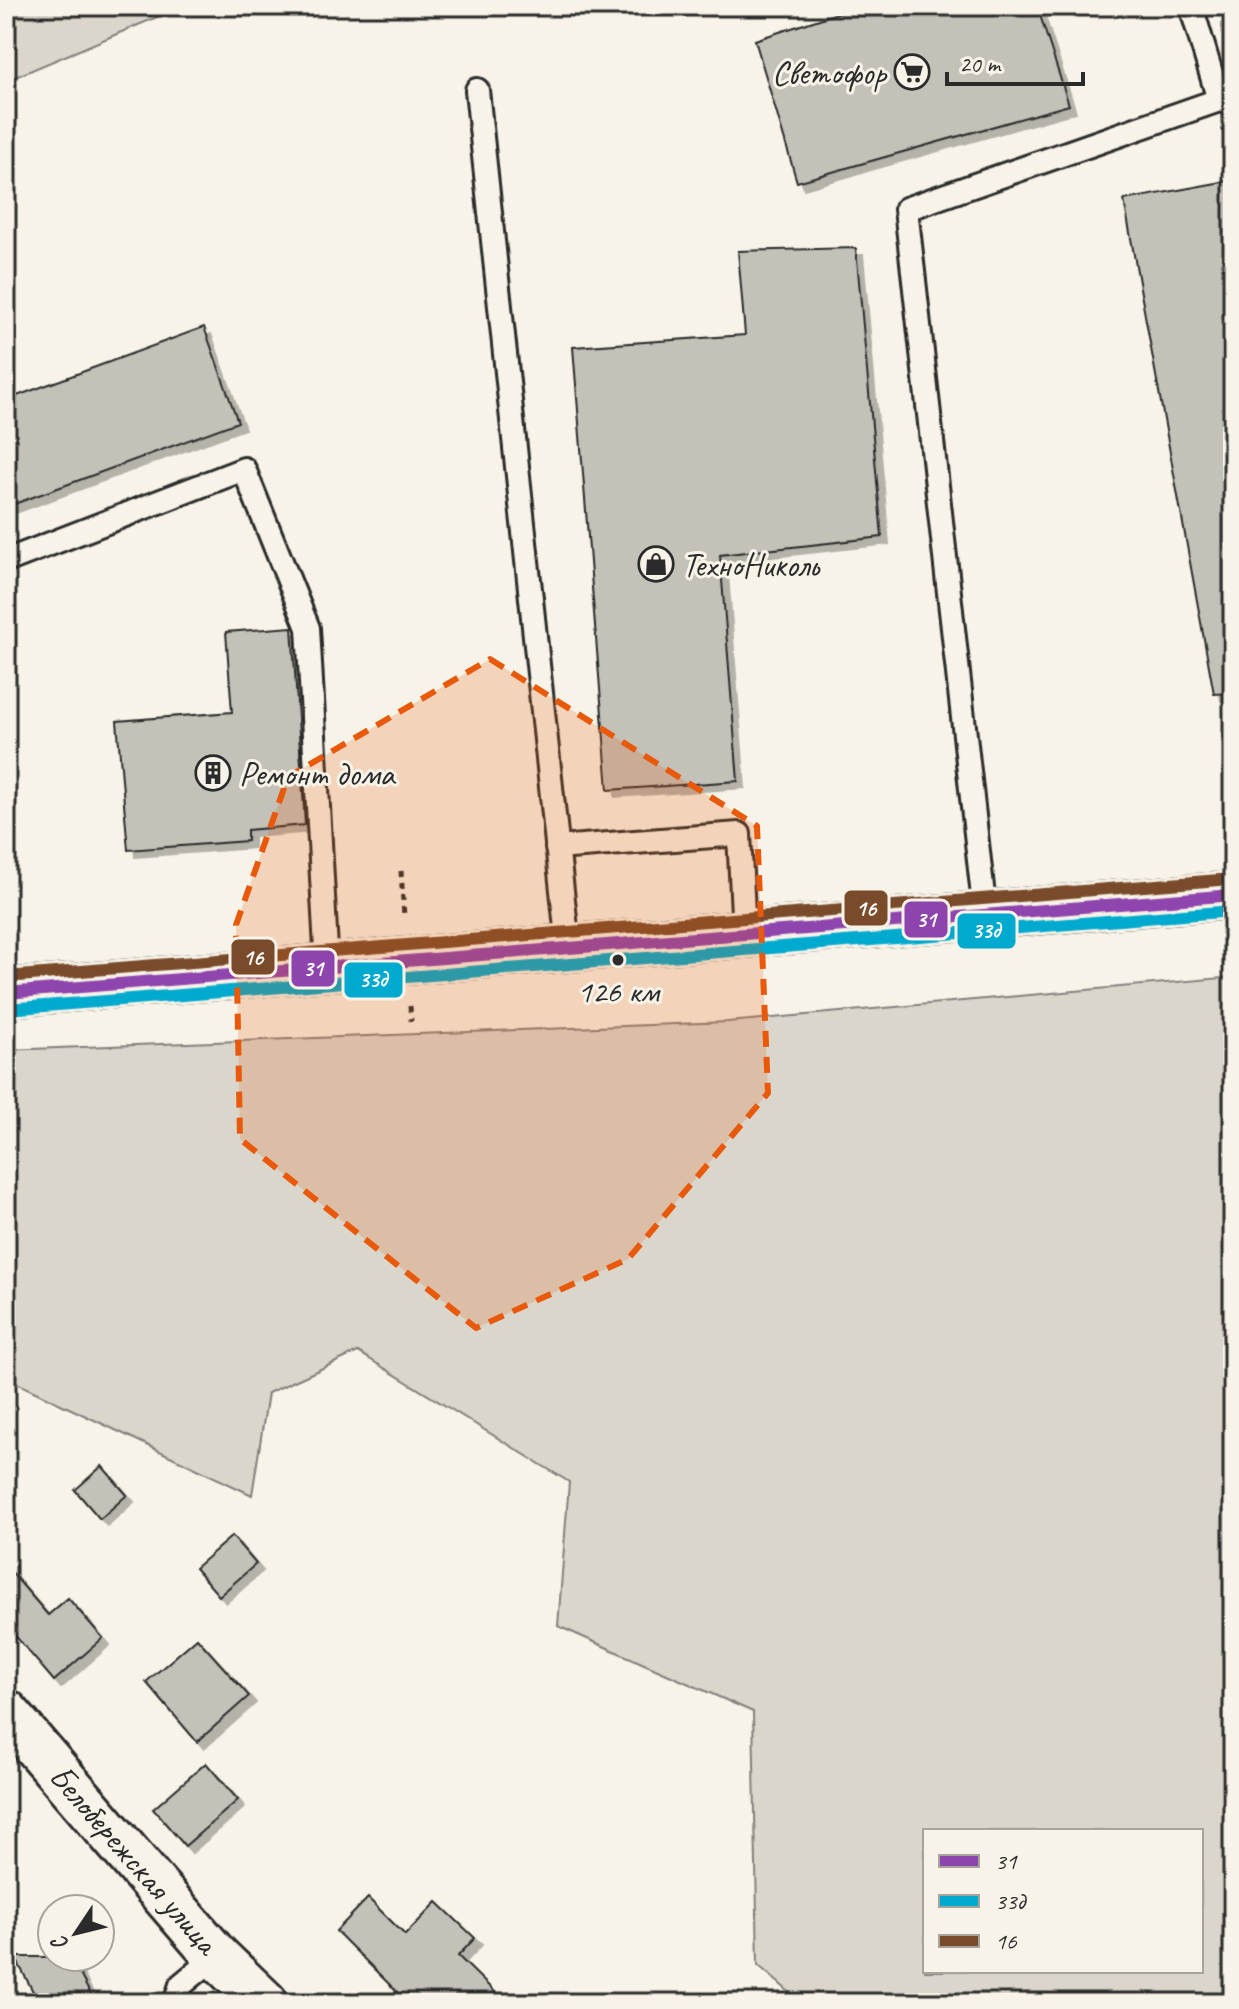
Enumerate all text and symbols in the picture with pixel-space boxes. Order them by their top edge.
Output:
scale bar [947,36,1083,86]
text: 20 m [959,49,1002,79]
place label: Светофор [772,51,888,94]
supermarket icon: Светофор [893,53,931,91]
place label: ТехноНиколь [682,543,821,586]
shop icon: ТехноНиколь [637,545,675,583]
place label: Ремонт дома [239,752,397,795]
building icon: Ремонт дома [194,754,232,792]
line badge: 16 [843,889,889,927]
text: 16 [856,895,878,923]
line badge: 31 [903,900,949,939]
text: 31 [916,906,938,934]
line badge: 33д [956,912,1017,950]
text: 33д [972,917,1003,945]
line badge: 16 [230,938,276,976]
text: 16 [243,944,265,972]
line badge: 31 [290,949,336,988]
marker: 126 км [610,952,626,968]
text: 31 [303,955,325,983]
line badge: 33д [343,961,404,999]
text: 33д [359,966,390,994]
place label: 126 км [577,971,661,1012]
street label: Белобережская улица [40,1755,230,1965]
legend [923,1829,1203,1973]
text: 31 [995,1846,1018,1876]
text: 33д [995,1886,1028,1916]
north arrow [36,1893,116,1973]
text: 16 [995,1926,1018,1956]
text: С [44,1929,75,1956]

